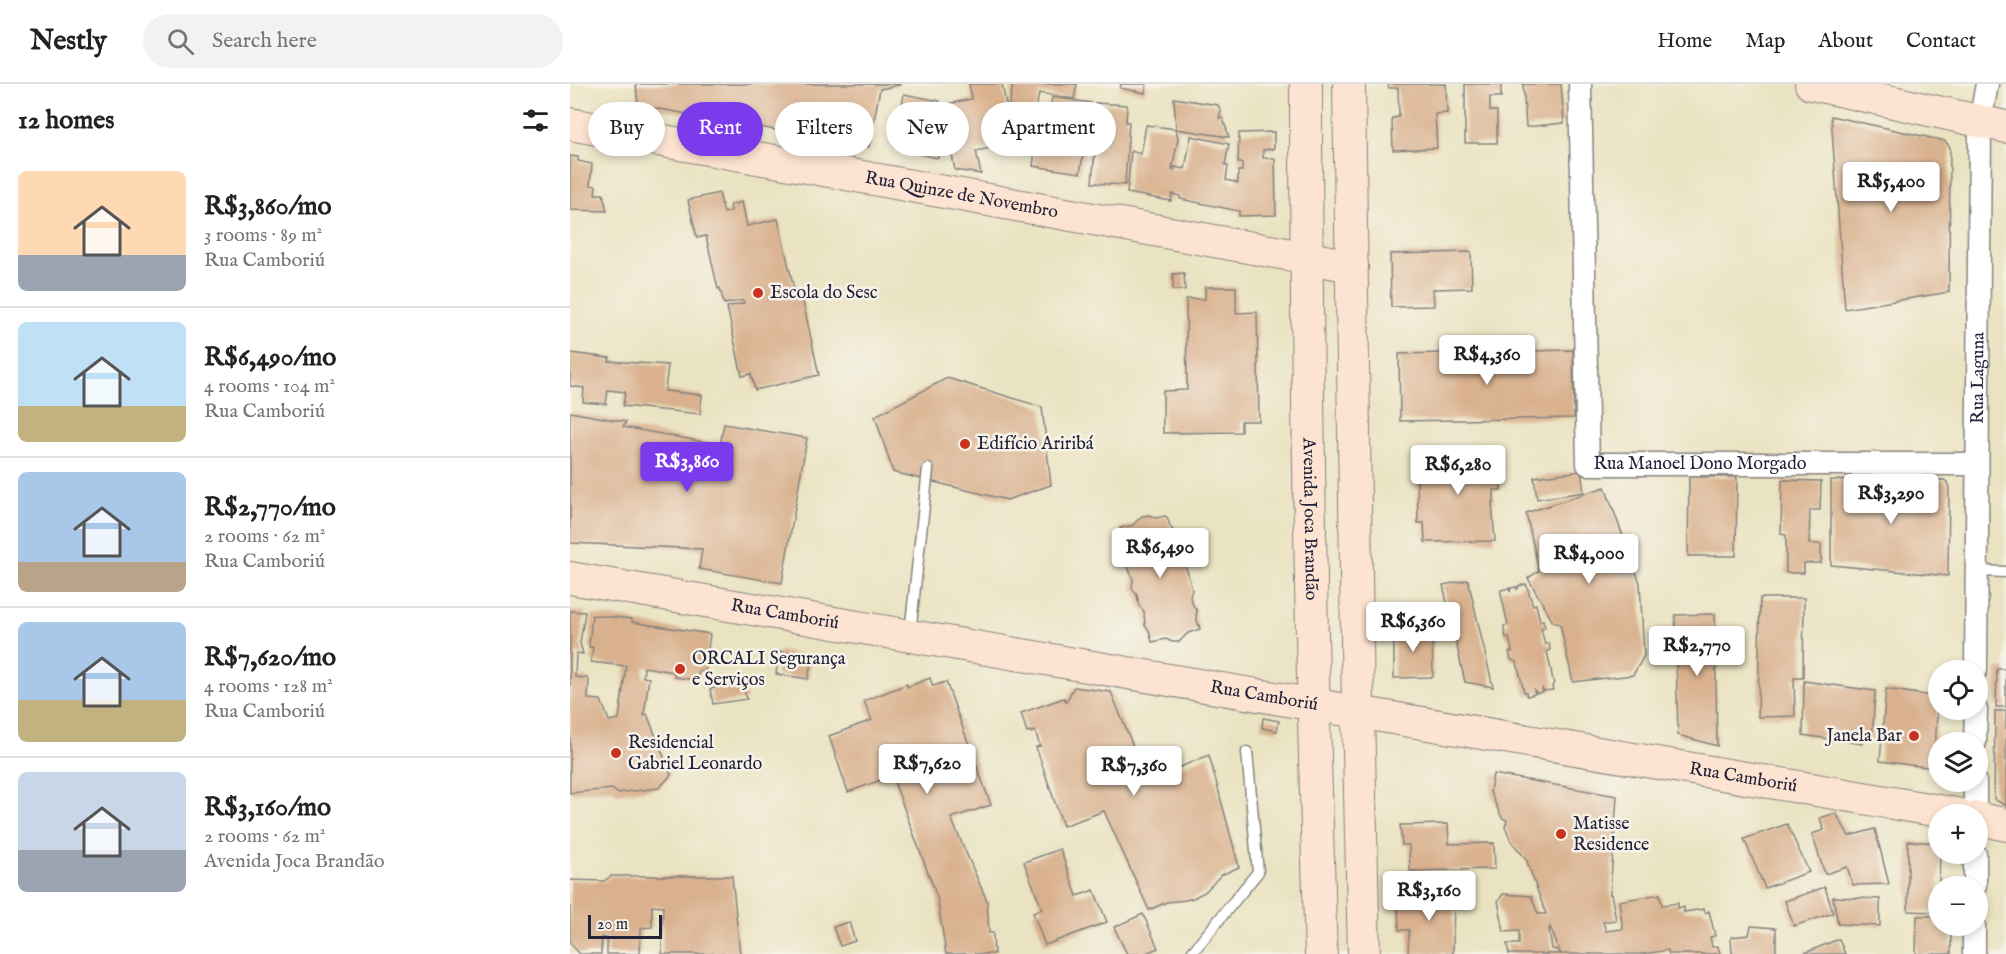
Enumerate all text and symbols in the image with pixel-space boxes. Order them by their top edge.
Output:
search box [143,14,563,68]
text: Nestly [30,24,107,59]
icon: search [164,25,197,58]
text: Search here [212,27,317,55]
text: Home [1657,28,1712,55]
text: Map [1745,28,1785,55]
text: About [1818,28,1873,55]
text: Contact [1906,28,1976,55]
chip: Buy [588,102,665,156]
chip: Rent [677,102,763,156]
chip: Filters [775,102,874,156]
chip: New [886,102,969,156]
chip: Apartment [981,102,1116,156]
text: 12 homes [18,104,114,137]
icon: filters [519,104,552,137]
pin: R$5,400 [1836,162,1946,213]
street label: Rua Quinze de Novembro [863,166,1060,224]
text: R$5,400 [1857,169,1925,194]
text: R$3,860/mo [204,190,331,223]
icon: home [66,195,138,267]
text: 3 rooms · 89 m² [204,223,322,248]
text: Rua Camboriú [204,248,325,273]
place label: Escola do Sesc [770,282,878,305]
marker: Escola do Sesc [751,286,765,300]
street label: Rua Laguna [1966,332,1990,424]
pin: R$4,360 [1432,335,1542,386]
text: R$6,490/mo [204,341,336,374]
text: R$4,360 [1453,342,1521,367]
icon: home [66,346,138,418]
text: 4 rooms · 104 m² [204,374,335,399]
text: Rua Camboriú [204,399,325,424]
place label: Edifício Ariribá [977,433,1094,456]
street label: Avenida Joca Brandão [1297,436,1323,601]
marker: Edifício Ariribá [958,437,972,451]
pin: R$3,860 [632,442,742,493]
pin: R$6,280 [1403,445,1513,496]
text: R$3,860 [654,449,720,474]
text: R$6,280 [1424,452,1492,477]
street label: Rua Manoel Dono Morgado [1593,453,1807,476]
pin: R$3,290 [1836,474,1946,525]
text: R$3,290 [1858,481,1924,506]
text: R$2,770/mo [204,491,336,524]
icon: home [66,496,138,568]
text: 2 rooms · 62 m² [204,524,326,549]
pin: R$6,490 [1105,528,1215,579]
pin: R$4,000 [1534,534,1644,585]
text: R$6,490 [1126,535,1194,560]
text: R$4,000 [1553,541,1625,566]
text: Rua Camboriú [204,549,325,574]
street label: Rua Camboriú [729,594,841,635]
pin: R$6,360 [1358,602,1468,653]
text: R$6,360 [1380,609,1446,634]
pin: R$2,770 [1642,626,1752,677]
text: R$2,770 [1663,633,1731,658]
text: R$7,620/mo [204,641,336,674]
icon: home [66,646,138,718]
place label: ORCALI Segurança e Serviços [692,648,846,692]
map controls [1928,660,1988,936]
button: locate [1928,660,1988,720]
marker: ORCALI Segurança e Serviços [673,662,687,676]
text: 4 rooms · 128 m² [204,674,333,699]
street label: Rua Camboriú [1208,676,1320,717]
text: Rua Camboriú [204,699,325,724]
place label: Janela Bar [1825,725,1902,748]
marker: Janela Bar [1907,729,1921,743]
place label: Residencial Gabriel Leonardo [628,732,763,776]
button: layers [1928,732,1988,792]
pin: R$7,620 [872,744,982,795]
marker: Residencial Gabriel Leonardo [609,746,623,760]
pin: R$7,360 [1079,746,1189,797]
text: R$7,620 [893,751,961,776]
text: R$7,360 [1101,753,1167,778]
street label: Rua Camboriú [1687,757,1799,798]
text: R$3,160/mo [204,791,331,824]
icon: home [66,796,138,868]
button: + [1928,804,1988,864]
place label: Matisse Residence [1573,813,1649,857]
text: 2 rooms · 62 m² [204,824,326,849]
marker: Matisse Residence [1554,827,1568,841]
text: Avenida Joca Brandão [204,849,385,874]
pin: R$3,160 [1374,871,1484,922]
button: − [1928,876,1988,936]
text: R$3,160 [1397,878,1461,903]
scale bar [588,912,662,940]
text: 20 m [597,915,628,935]

